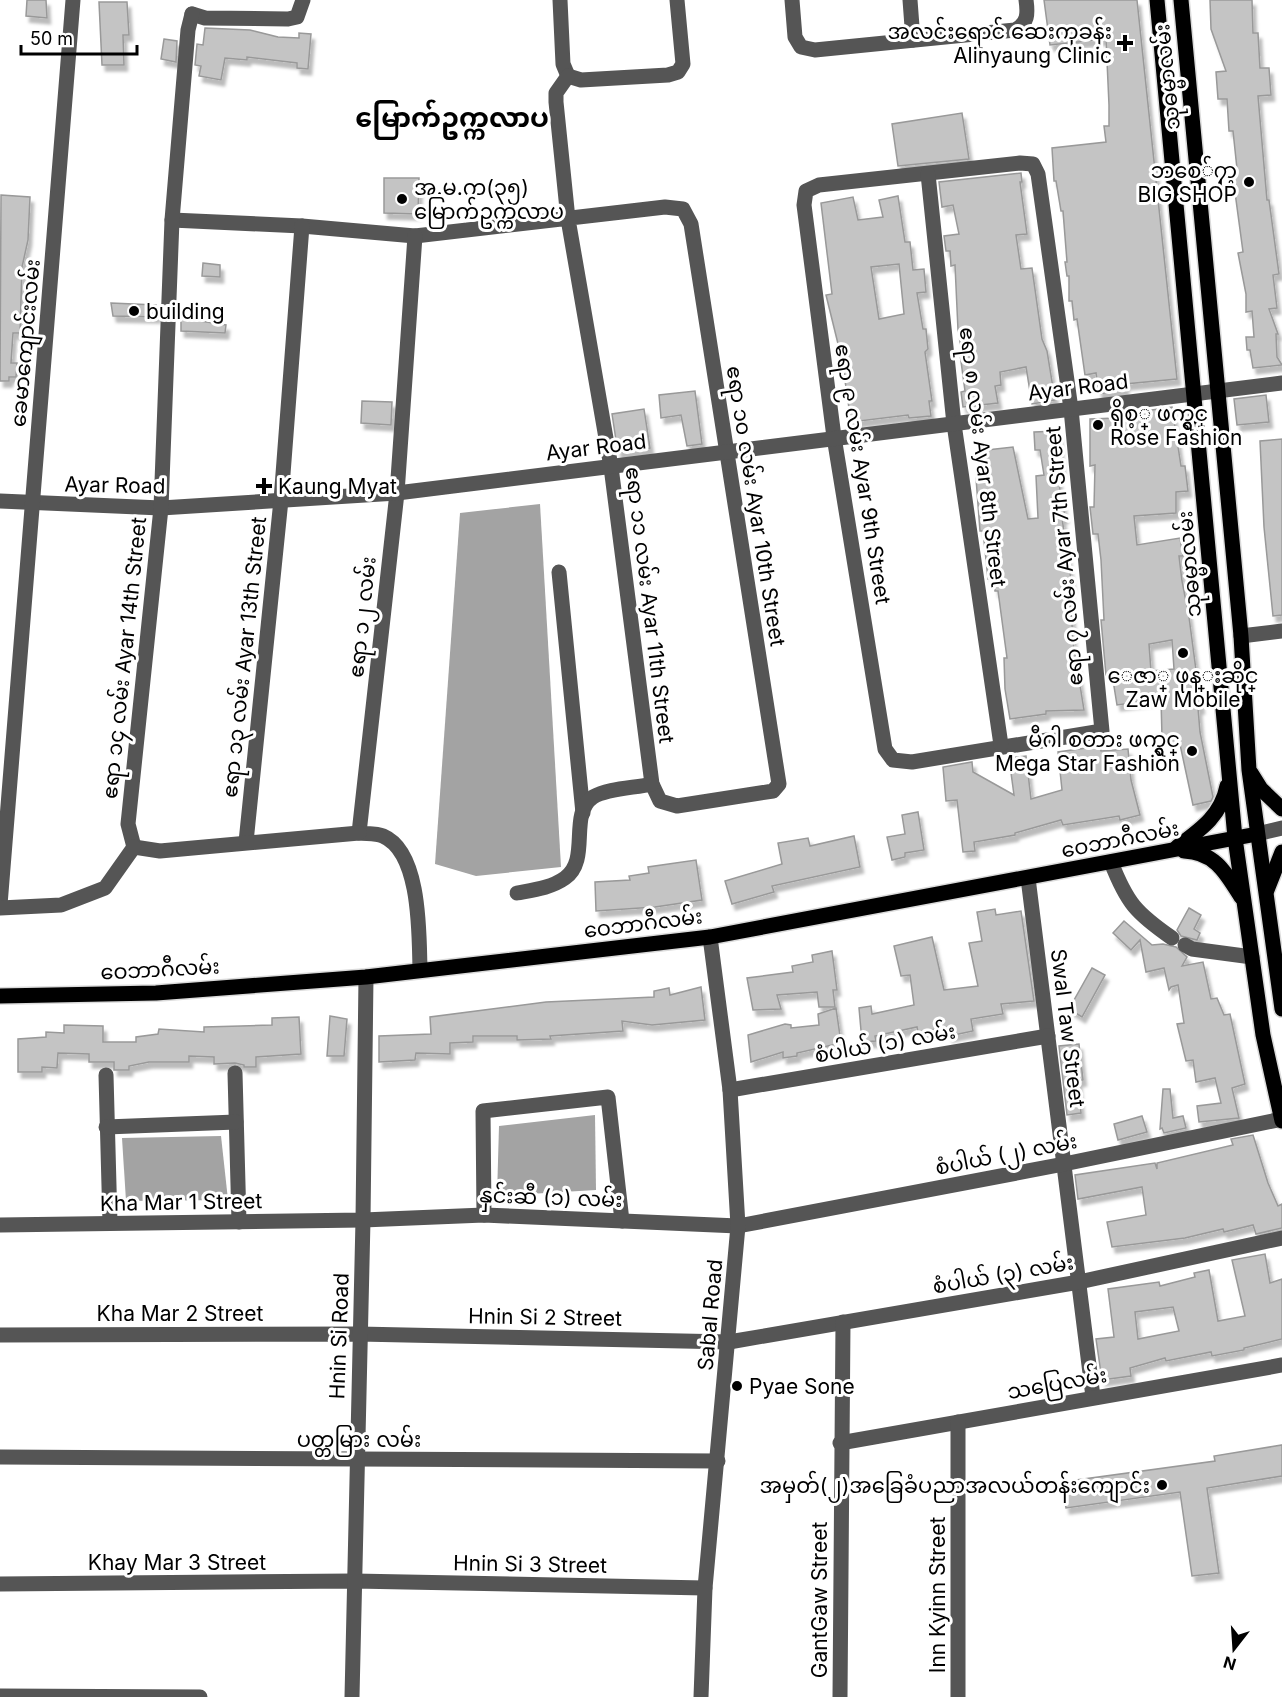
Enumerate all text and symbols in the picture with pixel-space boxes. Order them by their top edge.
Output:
place label: အလင်းရောင် ဆေးကုခန်း Alinyaung Clinic [888,16,1112,68]
scale bar [21,18,136,56]
street label: သုဓမ္မာလမ်း [1146,22,1190,132]
text: 50 m [30,28,73,49]
marker: အလင်းရောင် ဆေးကုခန်း Alinyaung Clinic [1116,34,1134,52]
district label: မြောက်‌ဥက္ကလာပ [355,99,549,140]
place label: ဘစေ်၇ှာ့ BIG SHOP [1137,155,1237,207]
place label: အ.မ.က(၃၅) မြောက်ဥက္ကလာပ [414,175,564,229]
marker: ဘစေ်၇ှာ့ BIG SHOP [1242,175,1256,189]
marker: အ.မ.က(၃၅) မြောက်ဥက္ကလာပ [395,192,409,206]
street label: ခေမာကျောင်းလမ်း [2,258,51,429]
place label: building [146,299,225,324]
marker: building [127,304,141,318]
street label: ဧရာ ၈ လမ်း Ayar 8th Street [950,325,1014,589]
street label: ဧရာ ၉ လမ်း Ayar 9th Street [825,342,899,607]
street label: ဧရာ ၁၀ လမ်း Ayar 10th Street [717,363,794,649]
street label: Ayar Road [1026,368,1130,406]
place label: ရိုစ့္ ဖက္ရွင္ Rose Fashion [1110,398,1242,450]
marker: ရိုစ့္ ဖက္ရွင္ Rose Fashion [1091,418,1105,432]
street label: ဧရာ ၇ လမ်း Ayar 7th Street [1037,425,1093,687]
street label: Ayar Road [544,428,648,466]
street label: ဧရာ ၁၁ လမ်း Ayar 11th Street [616,465,682,745]
street label: Ayar Road [64,472,166,498]
place label: Kaung Myat [278,474,397,499]
marker: Kaung Myat [255,477,273,495]
street label: သုဓမ္မာလမ်း [1169,509,1212,618]
street label: ဧရာ ၁၄ လမ်း Ayar 14th Street [94,515,156,801]
street label: ဧရာ ၁၃ လမ်း Ayar 13th Street [214,515,276,799]
street label: ဧရာ ၁၂ လမ်း [340,555,386,679]
marker: ေဇာ္ ဖုန္းဆိုင္ Zaw Mobile [1176,646,1190,660]
place label: ေဇာ္ ဖုန္းဆိုင္ Zaw Mobile [1108,660,1258,712]
place label: မီဂါ စတား ဖက္ရွင္ Mega Star Fashion [995,724,1180,776]
marker: မီဂါ စတား ဖက္ရွင္ Mega Star Fashion [1185,744,1199,758]
street label: ဝေဘာဂီလမ်း [1058,812,1181,863]
street label: ဝေဘာဂီလမ်း [582,900,704,943]
street label: Swal Taw Street [1046,947,1090,1109]
street label: ဝေဘာဂီလမ်း [100,950,220,985]
street label: စံပါယ် (၁) လမ်း [812,1015,958,1068]
street label: စံပါယ် (၂) လမ်း [932,1125,1080,1185]
street label: နှင်းဆီ (၁) လမ်း [479,1179,623,1217]
street label: Kha Mar 1 Street [100,1188,263,1216]
street label: စံပါယ် (၃) လမ်း [930,1246,1076,1304]
street label: Sabal Road [693,1258,727,1372]
street label: Hnin Si Road [324,1272,354,1400]
street label: Kha Mar 2 Street [97,1301,264,1326]
street label: Hnin Si 2 Street [468,1303,622,1331]
street label: သပြေလမ်း [1005,1359,1110,1409]
place label: Pyae Sone [749,1374,855,1399]
marker: Pyae Sone [730,1379,744,1393]
street label: ပတ္တမြား လမ်း [297,1424,421,1457]
place label: အမှတ်(၂)အခြေခံပညာအလယ်တန်းကျောင်း [760,1470,1150,1504]
marker: အမှတ်(၂)အခြေခံပညာအလယ်တန်းကျောင်း [1155,1478,1169,1492]
street label: Inn Kyinn Street [925,1517,950,1673]
street label: GantGaw Street [807,1522,832,1678]
street label: Khay Mar 3 Street [88,1550,266,1575]
street label: Hnin Si 3 Street [453,1550,607,1578]
north arrow [1204,1619,1264,1679]
text: N [1221,1652,1238,1675]

